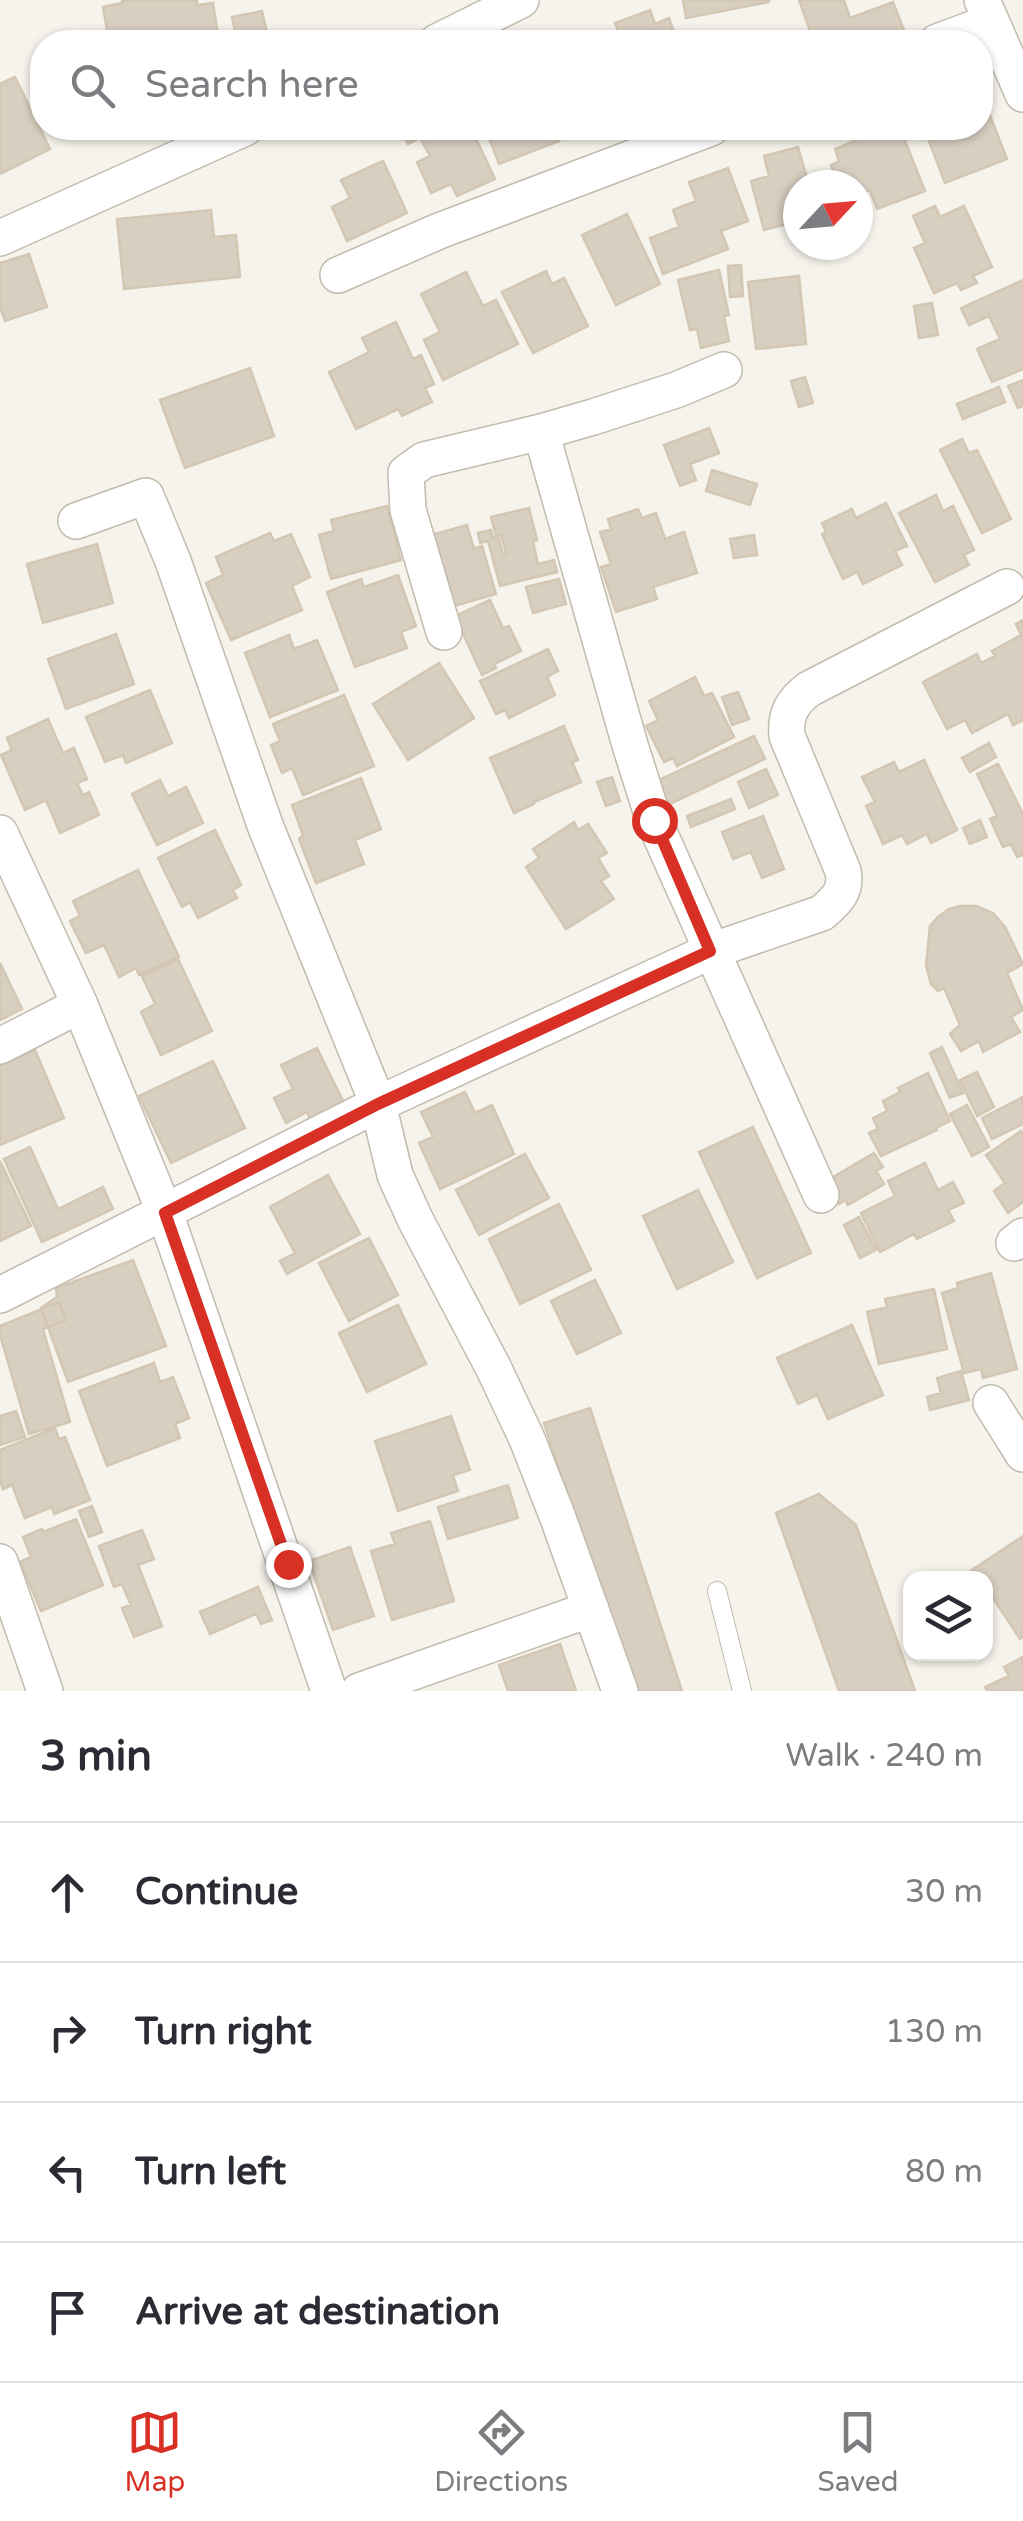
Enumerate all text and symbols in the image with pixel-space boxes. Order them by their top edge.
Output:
search box [30,30,993,140]
icon: search [65,58,120,113]
text: Search here [145,62,359,108]
north arrow [783,170,873,260]
route start [632,798,678,844]
route end [266,1542,312,1588]
map controls [903,1571,993,1661]
button: layers [903,1571,993,1661]
text: 3 min [40,1731,152,1782]
text: Walk · 240 m [786,1737,983,1775]
icon: ahead [40,1865,95,1920]
text: Continue [135,1869,298,1915]
text: 30 m [905,1873,983,1911]
icon: right [40,2005,95,2060]
text: Turn right [135,2009,312,2055]
text: 130 m [885,2013,983,2051]
icon: left [40,2145,95,2200]
text: Turn left [135,2149,286,2195]
text: 80 m [905,2153,983,2191]
icon: arrive [40,2285,95,2340]
text: Arrive at destination [135,2289,500,2335]
tab: Map [125,2405,185,2499]
tab: Directions [434,2405,568,2499]
tab: Saved [817,2405,898,2499]

